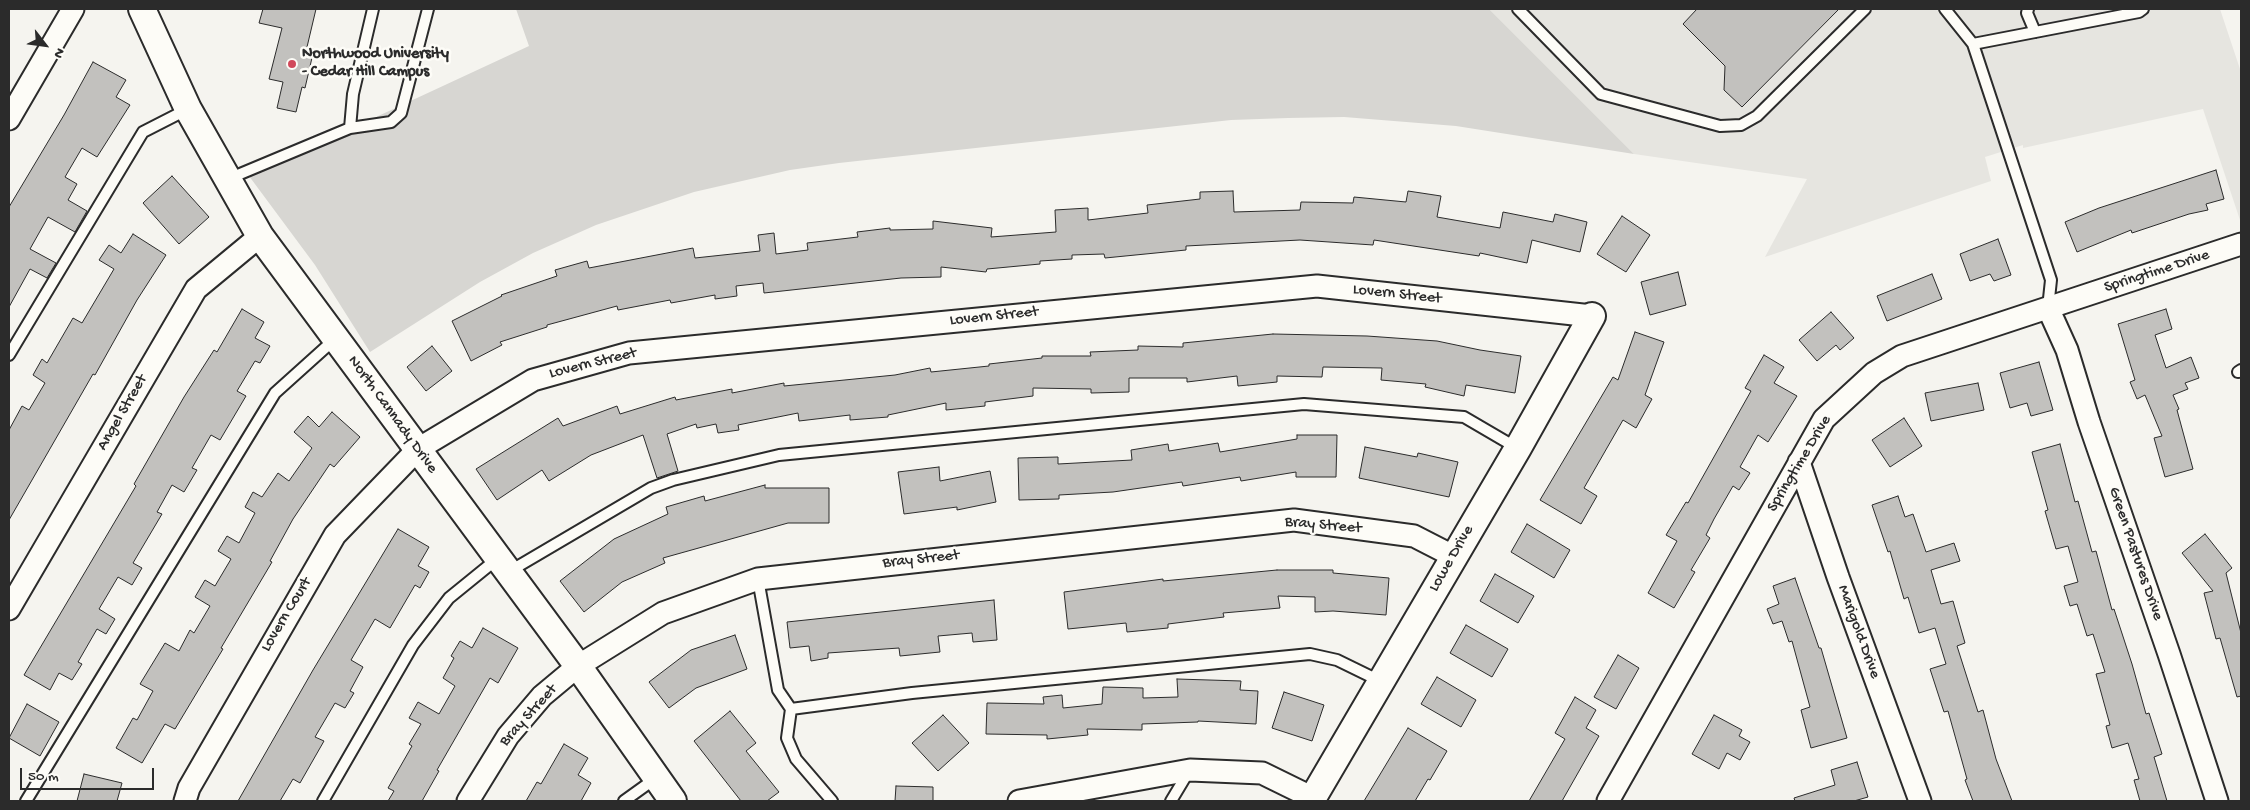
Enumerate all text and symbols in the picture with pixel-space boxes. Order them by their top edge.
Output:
north arrow [20,20,70,70]
text: N [49,45,68,61]
place label: Northwood University - Cedar Hill Campus [302,45,449,83]
marker: Northwood University - Cedar Hill Campus [286,58,298,70]
street label: Springtime Drive [2102,246,2212,298]
street label: Lovern Street [1352,281,1442,309]
street label: Lovern Street [949,303,1039,331]
street label: Lovern Street [547,344,639,384]
street label: North Cannady Drive [343,352,441,478]
street label: Angel Street [94,372,152,454]
street label: Springtime Drive [1764,412,1836,516]
street label: Green Pastures Drive [2103,485,2167,623]
street label: Bray Street [1284,513,1362,539]
street label: Lowe Drive [1425,522,1479,596]
street label: Bray Street [882,546,960,574]
street label: Lovern Court [257,574,317,656]
street label: Marigold Drive [1832,583,1884,681]
street label: Bray Street [496,681,562,751]
scale bar [22,758,156,790]
text: 50 m [28,768,59,786]

